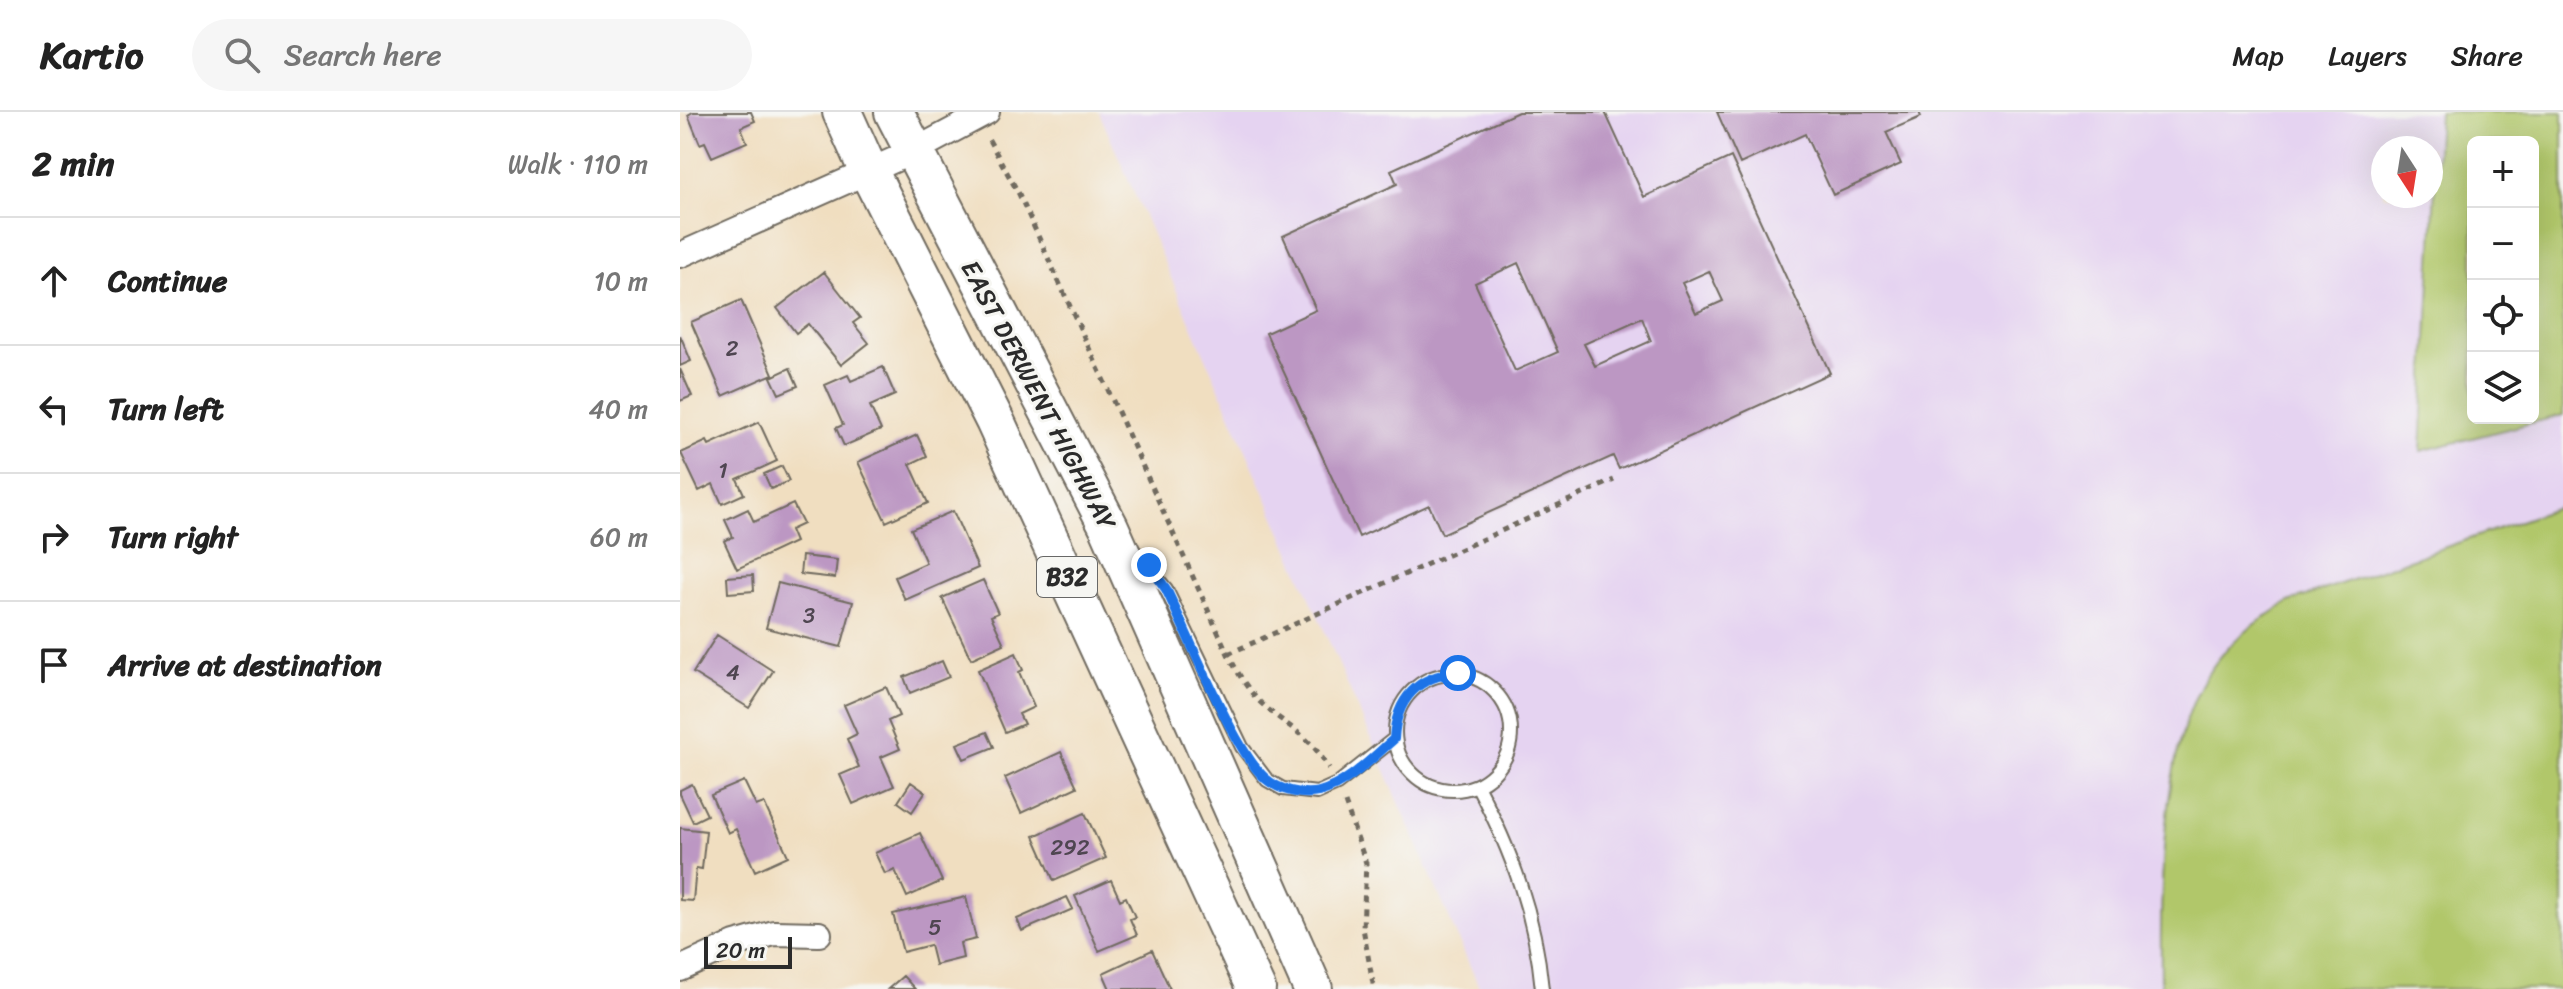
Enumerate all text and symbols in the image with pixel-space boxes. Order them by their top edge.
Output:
search box [192,19,752,91]
text: Kartio [40,22,144,89]
text: Search here [284,28,442,82]
text: Map [2232,31,2284,80]
text: Layers [2328,31,2407,80]
text: Share [2451,31,2523,80]
icon: search [220,33,264,77]
text: 2 min [32,134,114,194]
north arrow [2371,136,2443,208]
map controls [2467,136,2539,424]
button: + [2467,136,2539,208]
text: Walk · 110 m [508,141,648,187]
button: − [2467,208,2539,280]
street label: EAST DERWENT HIGHWAY [948,251,1130,539]
text: Continue [108,254,227,308]
text: 10 m [594,258,648,304]
icon: ahead [32,259,76,303]
button: locate [2467,280,2539,352]
house number: 2 [726,329,739,368]
button: layers [2467,352,2539,424]
text: Turn left [108,382,224,436]
text: 40 m [589,386,648,432]
icon: left [32,387,76,431]
house number: 1 [718,451,728,490]
text: Turn right [108,510,238,564]
text: 60 m [590,514,648,560]
icon: right [32,515,76,559]
route end [1131,547,1167,583]
road number: B32 [1037,557,1097,597]
house number: 3 [803,596,815,635]
text: Arrive at destination [108,638,382,692]
icon: arrive [32,643,76,687]
house number: 4 [726,653,740,692]
route start [1440,655,1476,691]
house number: 292 [1051,828,1090,867]
house number: 5 [928,908,942,947]
text: 20 m [716,931,765,970]
scale bar [704,933,792,969]

